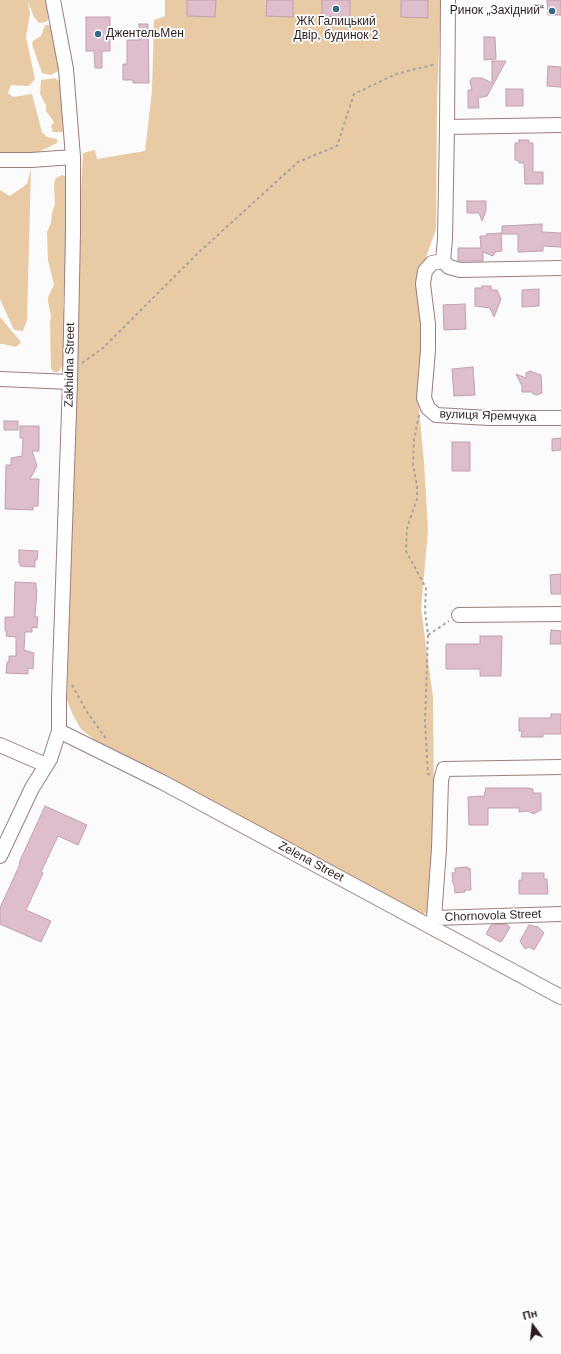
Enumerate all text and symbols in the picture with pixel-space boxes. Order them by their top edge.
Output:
marker: ЖК Галицький Двір, будинок 2 [331,4,341,14]
place label: Ринок „Західний“ [450,4,544,18]
marker: Ринок „Західний“ [547,6,557,16]
place label: ЖК Галицький Двір, будинок 2 [294,15,378,43]
place label: ДжентельМен [106,27,184,41]
marker: ДжентельМен [93,29,103,39]
street label: Zakhidna Street [62,323,78,407]
street label: вулиця Яремчука [439,407,537,425]
street label: Zelena Street [276,839,346,885]
street label: Chornovola Street [444,907,542,925]
north arrow [513,1306,553,1346]
text: Пн [521,1307,538,1322]

